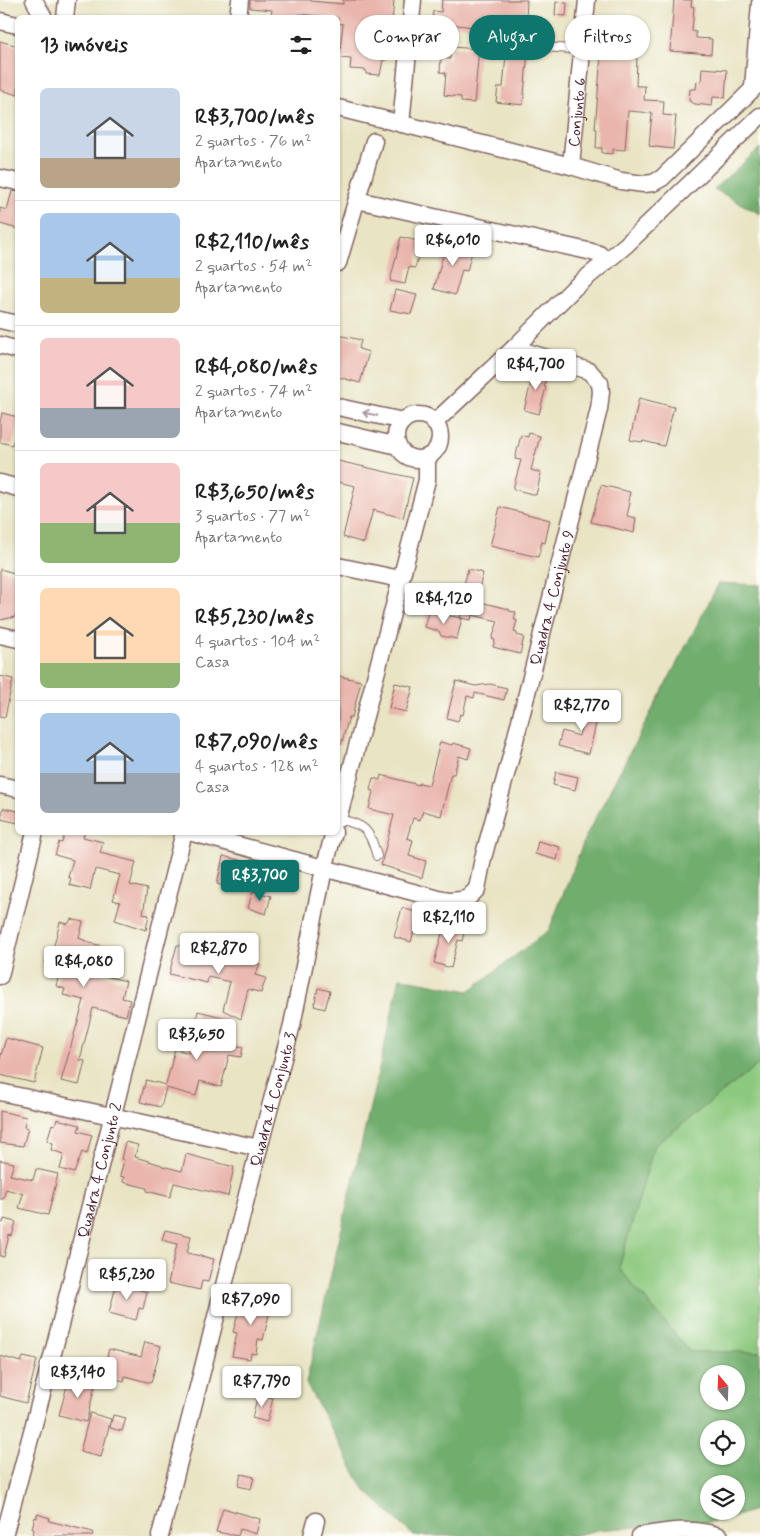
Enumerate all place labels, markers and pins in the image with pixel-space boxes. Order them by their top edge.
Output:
pin: R$6,010 [407,224,499,267]
pin: R$4,700 [490,348,582,391]
pin: R$4,120 [398,582,490,625]
pin: R$2,770 [536,690,628,732]
pin: R$3,700 [214,860,306,902]
pin: R$2,110 [403,902,495,944]
pin: R$2,870 [173,932,265,975]
pin: R$4,080 [38,946,130,988]
pin: R$3,650 [151,1018,243,1061]
pin: R$5,230 [81,1258,173,1301]
pin: R$7,090 [205,1284,297,1326]
pin: R$3,140 [32,1356,124,1399]
pin: R$7,790 [216,1366,308,1408]

